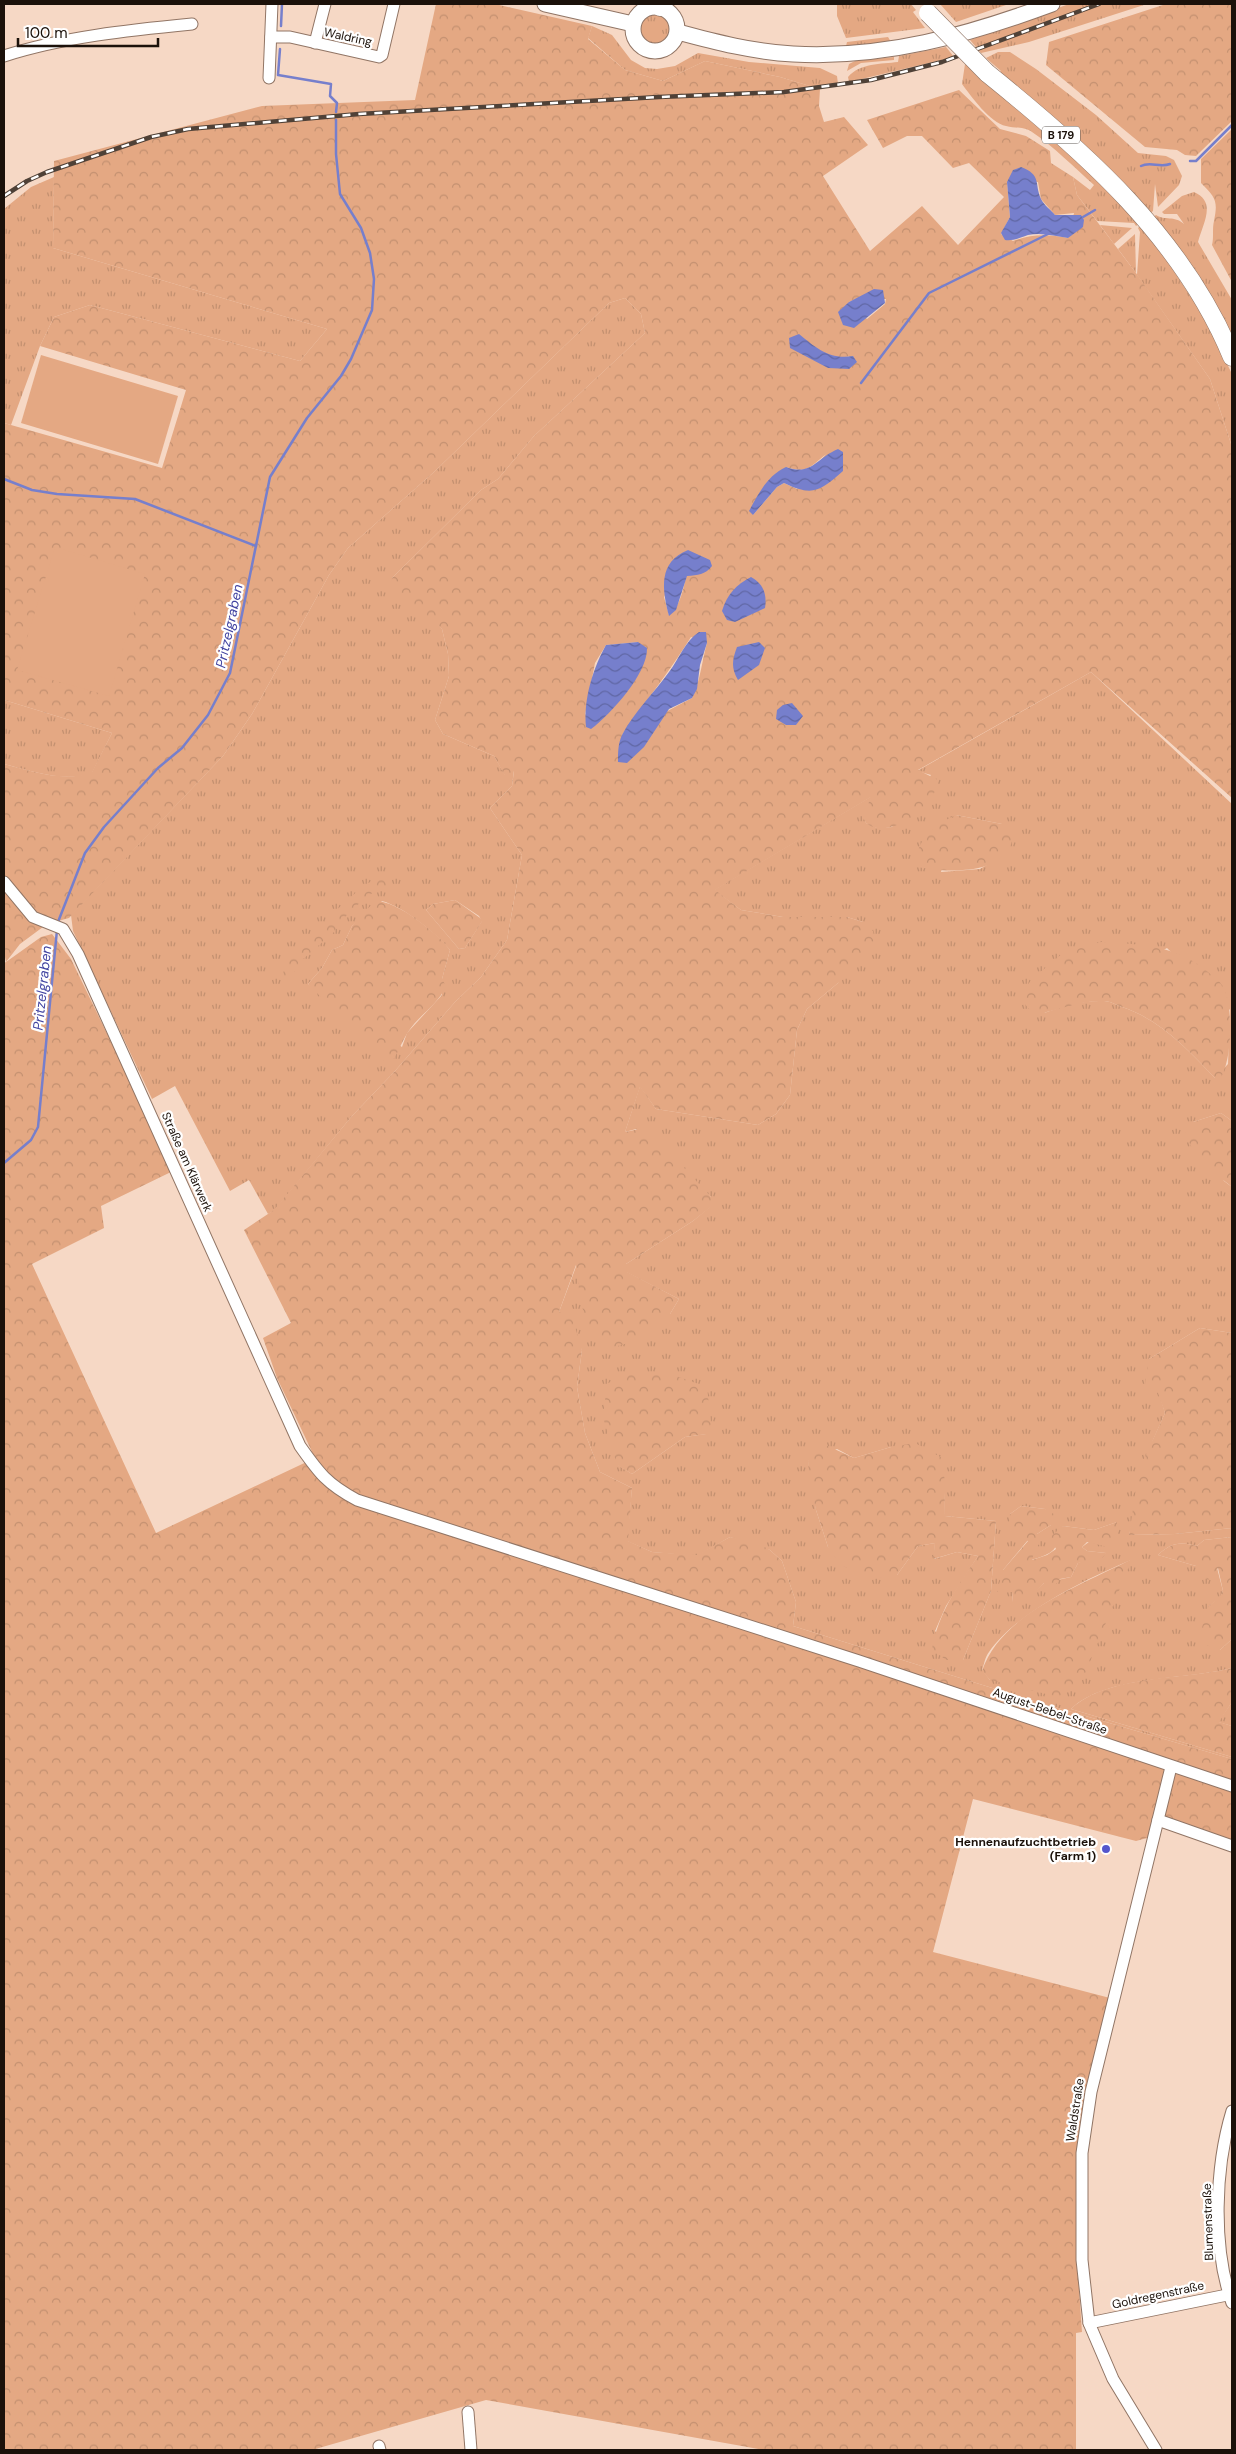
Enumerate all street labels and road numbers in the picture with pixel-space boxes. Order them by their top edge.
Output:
street label: Waldring [323,24,374,50]
road number: B 179 [1042,126,1080,144]
street label: Straße am Klärwerk [158,1110,216,1214]
street label: August-Bebel-Straße [991,1684,1110,1738]
street label: Waldstraße [1062,2077,1088,2143]
street label: Blumenstraße [1199,2183,1217,2261]
street label: Goldregenstraße [1111,2277,1206,2313]

